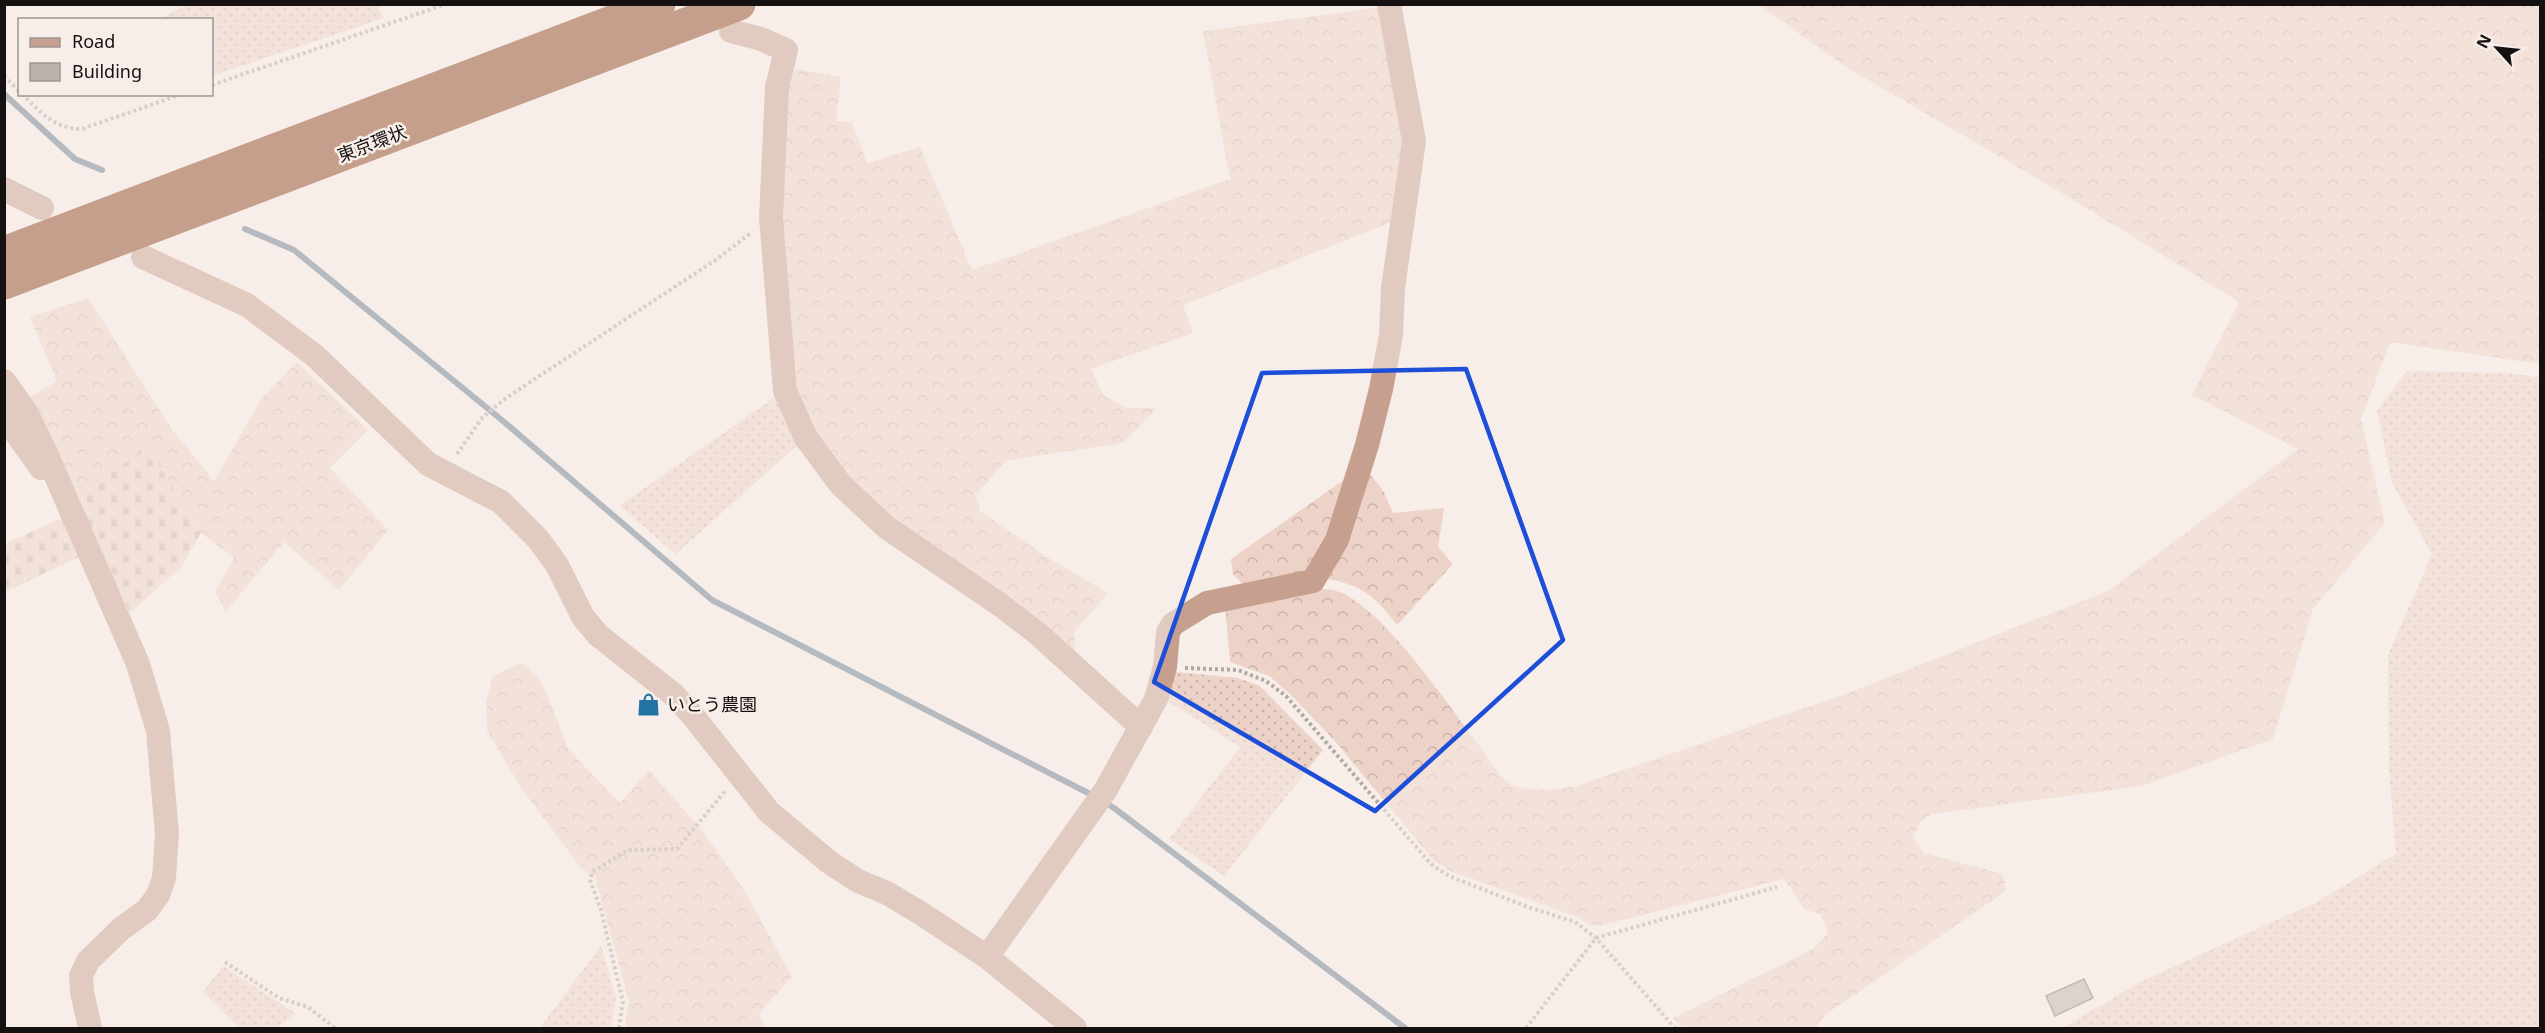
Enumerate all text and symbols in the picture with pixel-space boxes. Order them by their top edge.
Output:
legend [18,18,213,96]
north arrow [2467,18,2527,78]
text: Road [72,29,115,53]
text: N [2471,30,2496,52]
text: Building [72,59,142,83]
street label: 東京環状 [334,119,410,167]
shop icon: いとう農園 [636,692,662,718]
place label: いとう農園 [667,692,757,716]

